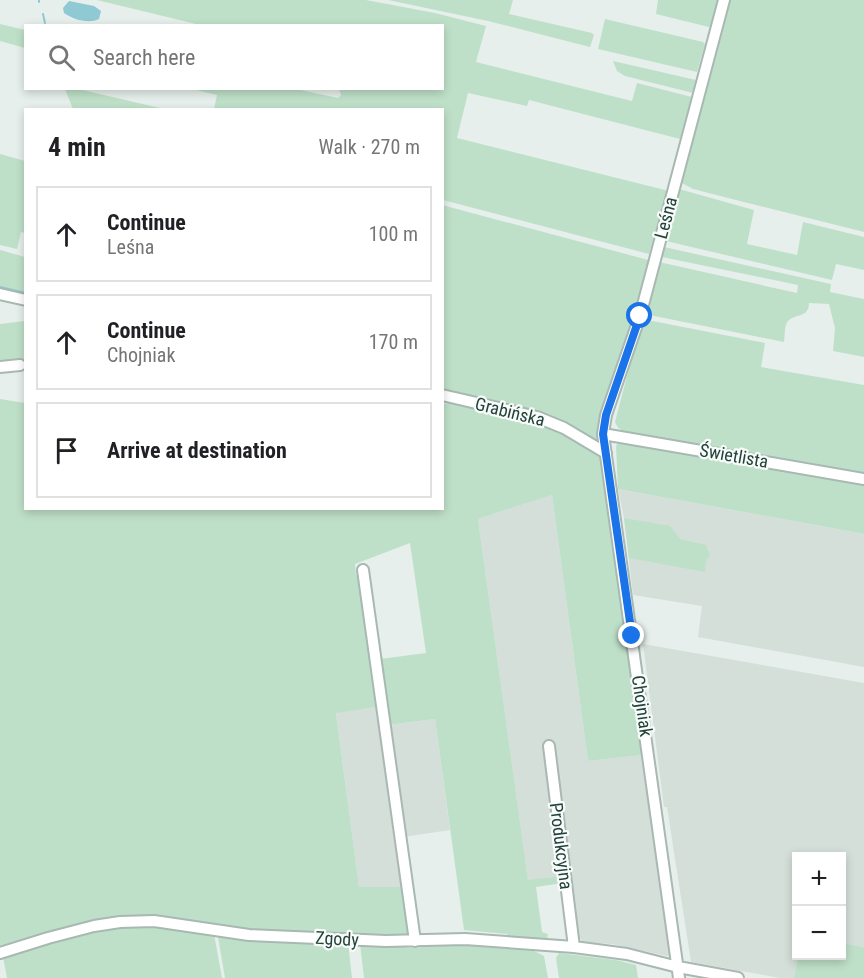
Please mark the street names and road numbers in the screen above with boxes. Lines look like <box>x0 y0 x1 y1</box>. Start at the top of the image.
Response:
street label: Leśna <box>650 195 681 241</box>
street label: Grabińska <box>473 393 547 430</box>
street label: Świetlista <box>698 439 770 472</box>
street label: Chojniak <box>628 674 657 738</box>
street label: Produkcyjna <box>546 801 577 890</box>
street label: Zgody <box>315 927 360 950</box>

